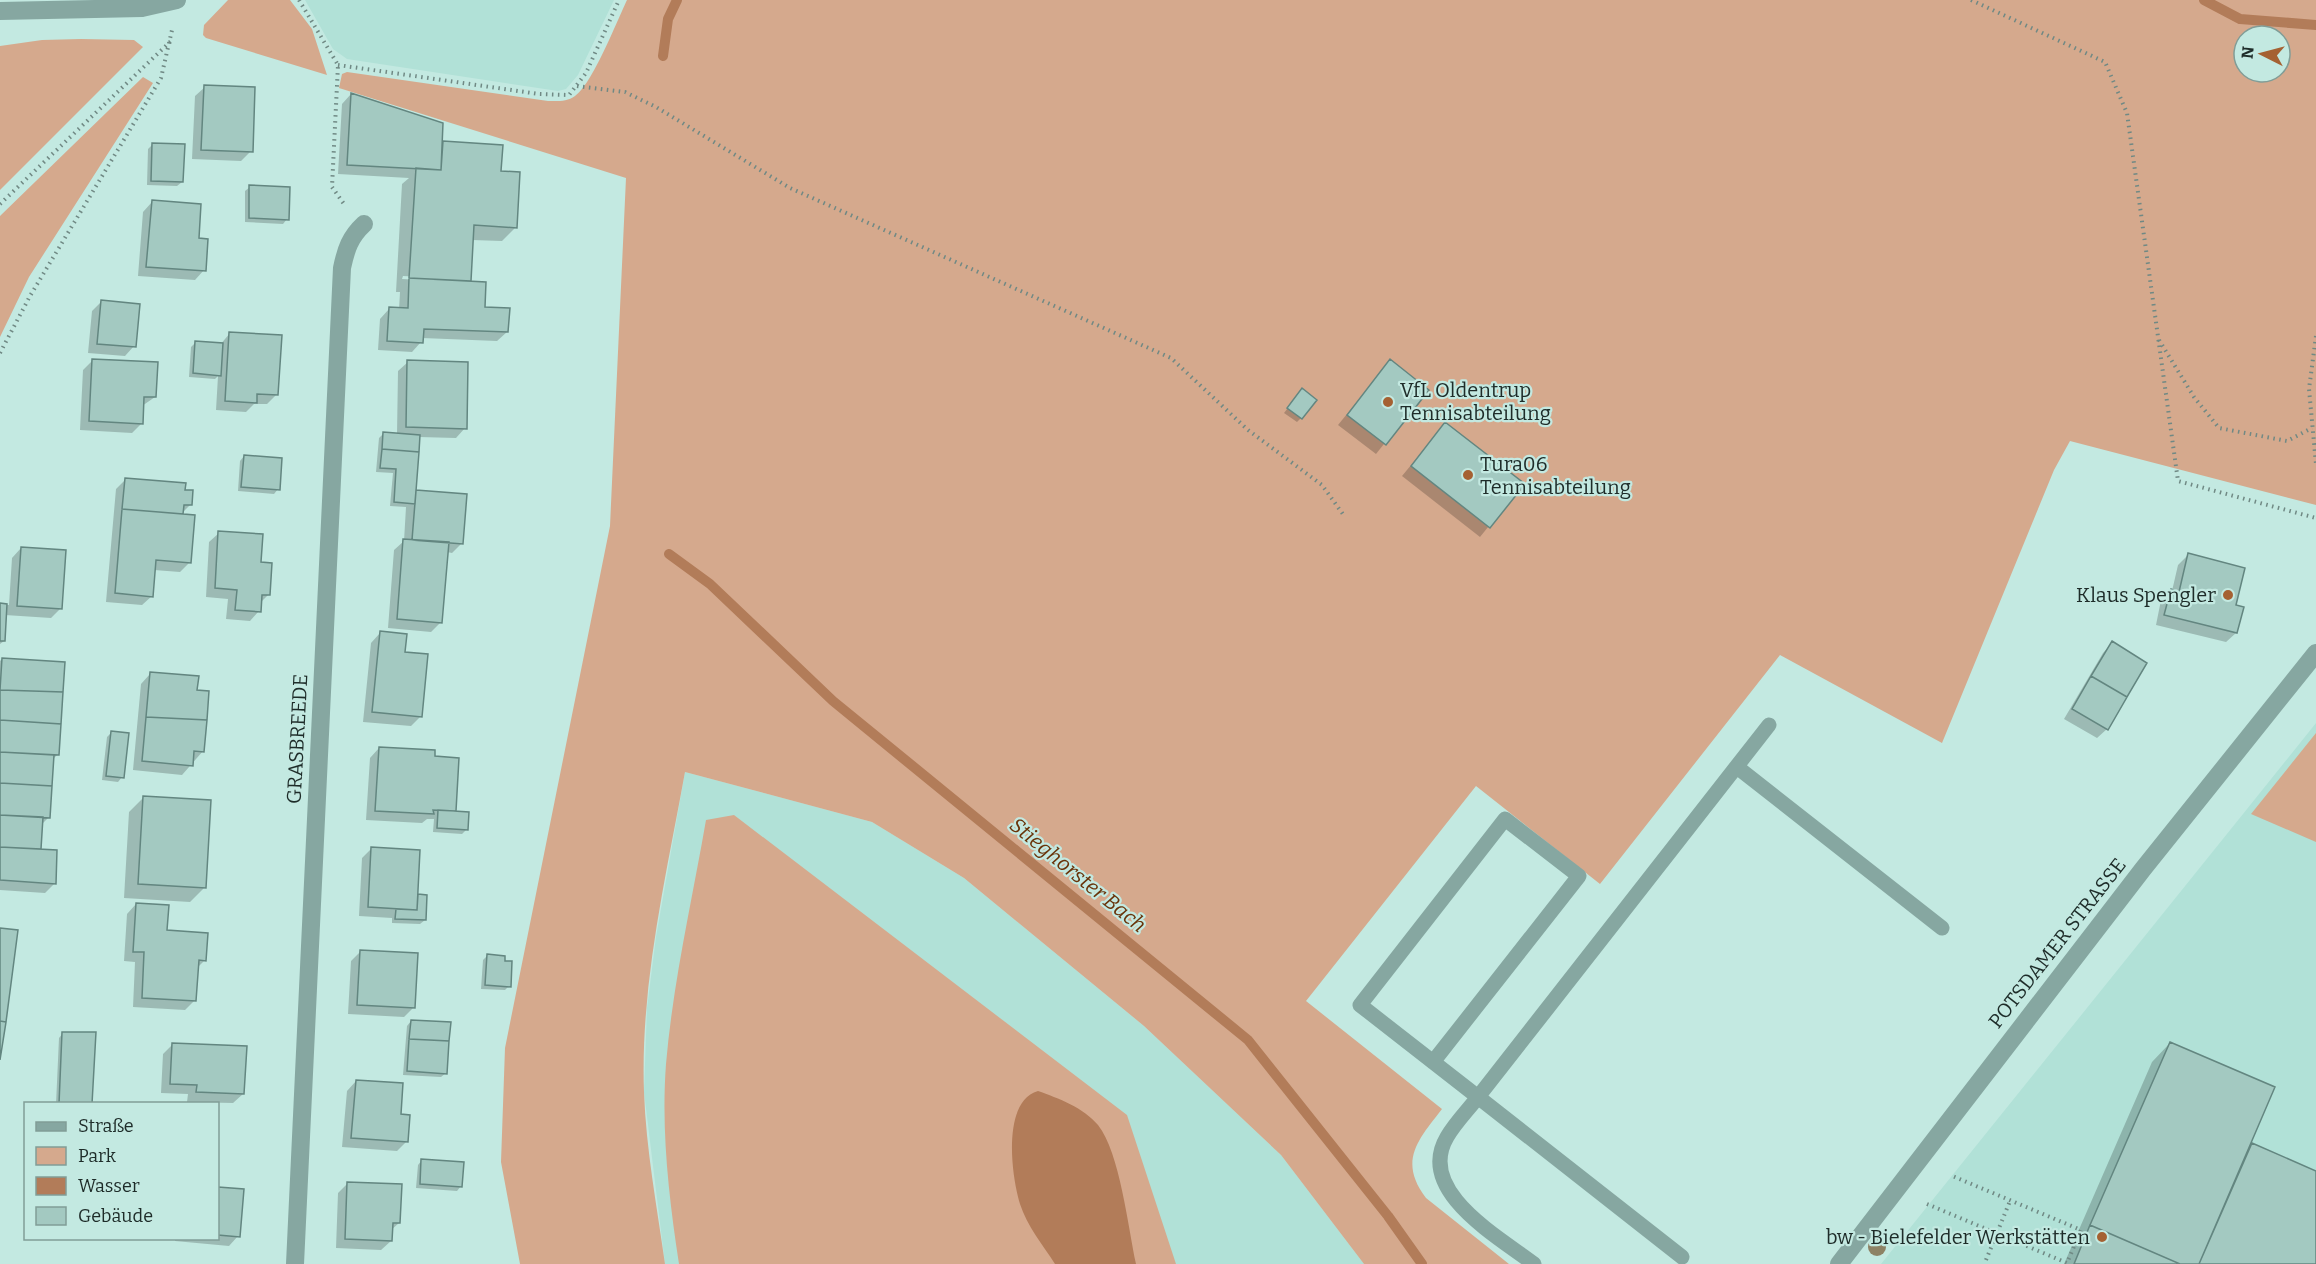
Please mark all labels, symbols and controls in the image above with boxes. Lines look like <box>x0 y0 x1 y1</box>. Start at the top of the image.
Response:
north arrow <box>2232 24 2292 84</box>
text: N <box>2237 45 2258 60</box>
place label: VfL Oldentrup Tennisabteilung <box>1400 378 1551 425</box>
marker: VfL Oldentrup Tennisabteilung <box>1381 395 1395 409</box>
place label: Tura06 Tennisabteilung <box>1480 452 1631 499</box>
marker: Tura06 Tennisabteilung <box>1461 468 1475 482</box>
place label: Klaus Spengler <box>2076 583 2216 607</box>
marker: Klaus Spengler <box>2221 588 2235 602</box>
street label: GRASBREEDE <box>282 673 312 805</box>
water label: Stieghorster Bach <box>1005 812 1151 938</box>
street label: POTSDAMER STRASSE <box>1983 853 2131 1033</box>
legend <box>24 1102 219 1240</box>
text: Straße <box>78 1115 134 1137</box>
text: Park <box>78 1145 117 1167</box>
text: Wasser <box>78 1175 140 1197</box>
text: Gebäude <box>78 1205 153 1227</box>
place label: bw - Bielefelder Werkstätten <box>1826 1225 2090 1249</box>
marker: bw - Bielefelder Werkstätten <box>2095 1230 2109 1244</box>

